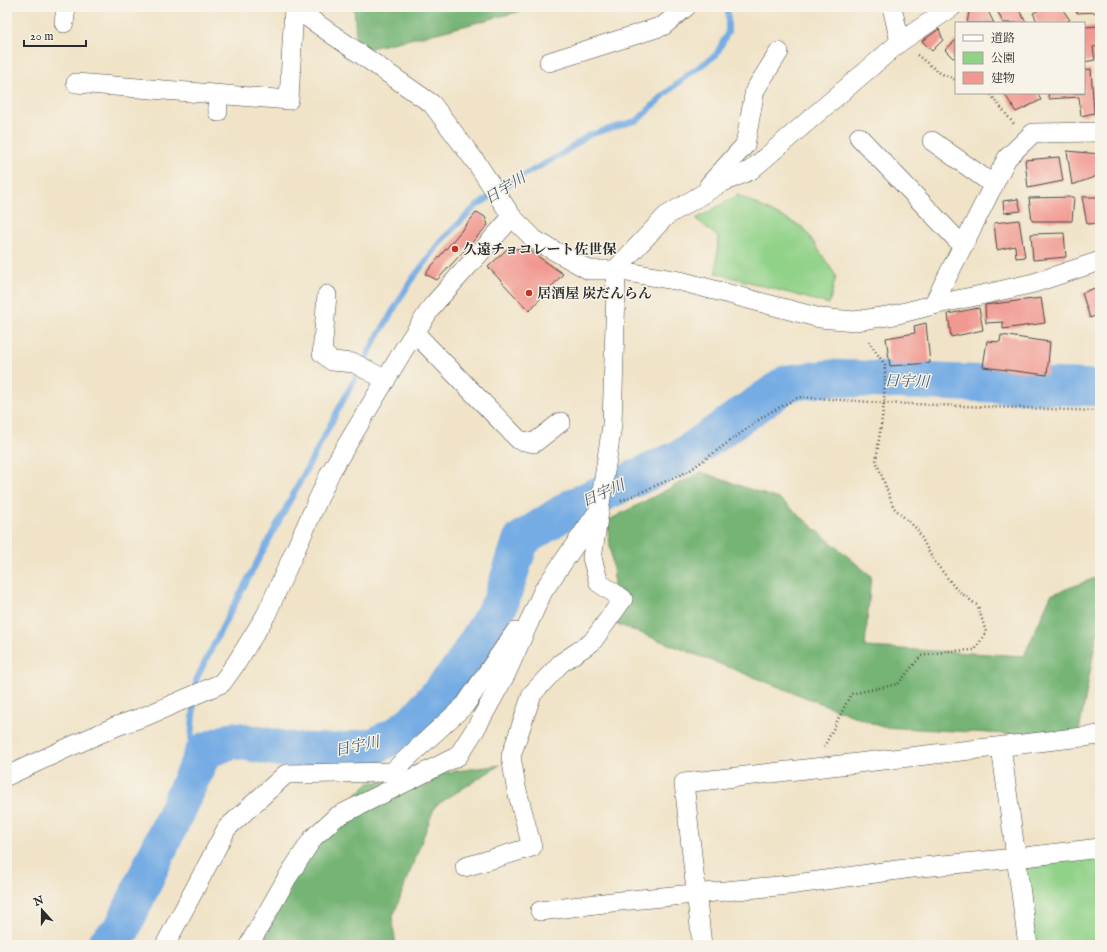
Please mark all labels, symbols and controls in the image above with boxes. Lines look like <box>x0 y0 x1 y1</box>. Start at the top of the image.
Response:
scale bar <box>24 22 86 48</box>
legend <box>955 22 1085 94</box>
text: 20 m <box>30 29 53 44</box>
text: 道路 <box>991 31 1015 46</box>
text: 公園 <box>991 51 1015 66</box>
text: 建物 <box>991 71 1015 86</box>
water label: 日宇川 <box>481 167 531 208</box>
place label: 久遠チョコレート佐世保 <box>463 241 617 259</box>
marker: 久遠チョコレート佐世保 <box>450 244 460 254</box>
place label: 居酒屋 炭だんらん <box>537 285 652 303</box>
marker: 居酒屋 炭だんらん <box>524 288 534 298</box>
water label: 日宇川 <box>884 371 932 392</box>
water label: 日宇川 <box>579 475 629 511</box>
water label: 日宇川 <box>333 732 383 760</box>
north arrow <box>22 890 62 930</box>
text: N <box>31 893 46 910</box>

